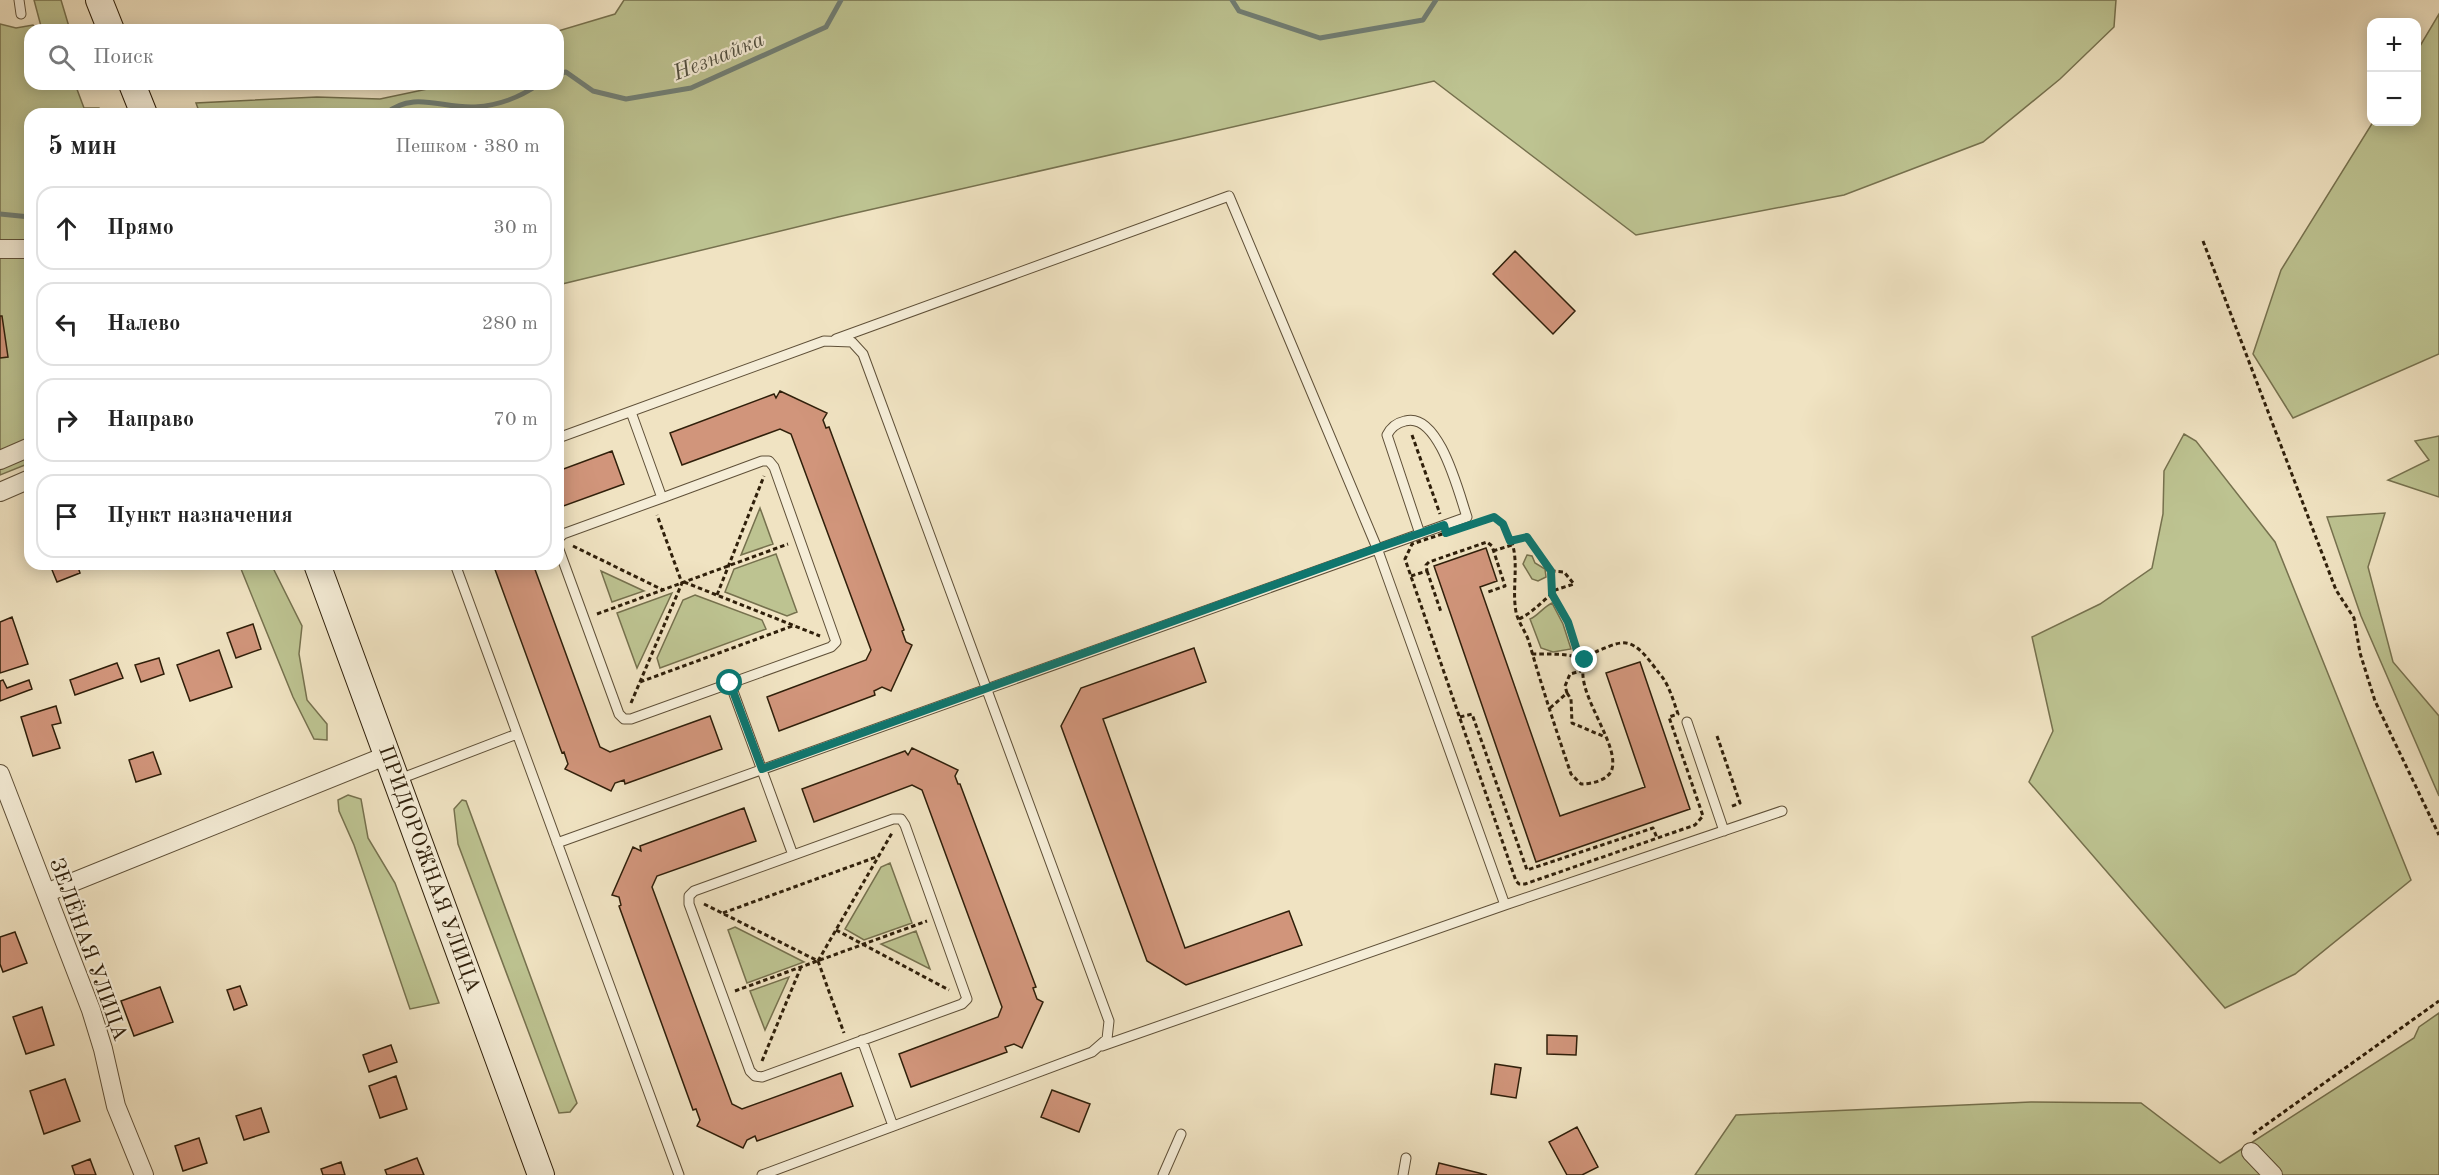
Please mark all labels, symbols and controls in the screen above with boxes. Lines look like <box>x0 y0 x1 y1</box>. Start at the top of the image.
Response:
map controls <box>2367 18 2421 126</box>
button: + <box>2367 18 2421 72</box>
search box <box>24 24 564 90</box>
water label: Незнайка <box>669 29 768 85</box>
icon: search <box>45 41 78 74</box>
text: Поиск <box>93 46 154 68</box>
button: − <box>2367 72 2421 126</box>
text: 5 мин <box>48 134 117 160</box>
text: Пешком · 380 m <box>395 137 540 157</box>
icon: ahead <box>50 212 83 245</box>
text: Прямо <box>107 217 174 239</box>
text: 30 m <box>493 218 538 238</box>
icon: left <box>50 308 83 341</box>
text: Налево <box>107 313 180 335</box>
text: 280 m <box>482 314 538 334</box>
icon: right <box>50 404 83 437</box>
text: Направо <box>107 409 194 431</box>
text: 70 m <box>493 410 538 430</box>
icon: arrive <box>50 500 83 533</box>
text: Пункт назначения <box>107 505 293 527</box>
route end <box>1571 646 1597 672</box>
route start <box>716 669 742 695</box>
street label: ПРИДОРОЖНАЯ УЛИЦА <box>374 743 483 996</box>
street label: ЗЕЛЁНАЯ УЛИЦА <box>45 854 134 1043</box>

